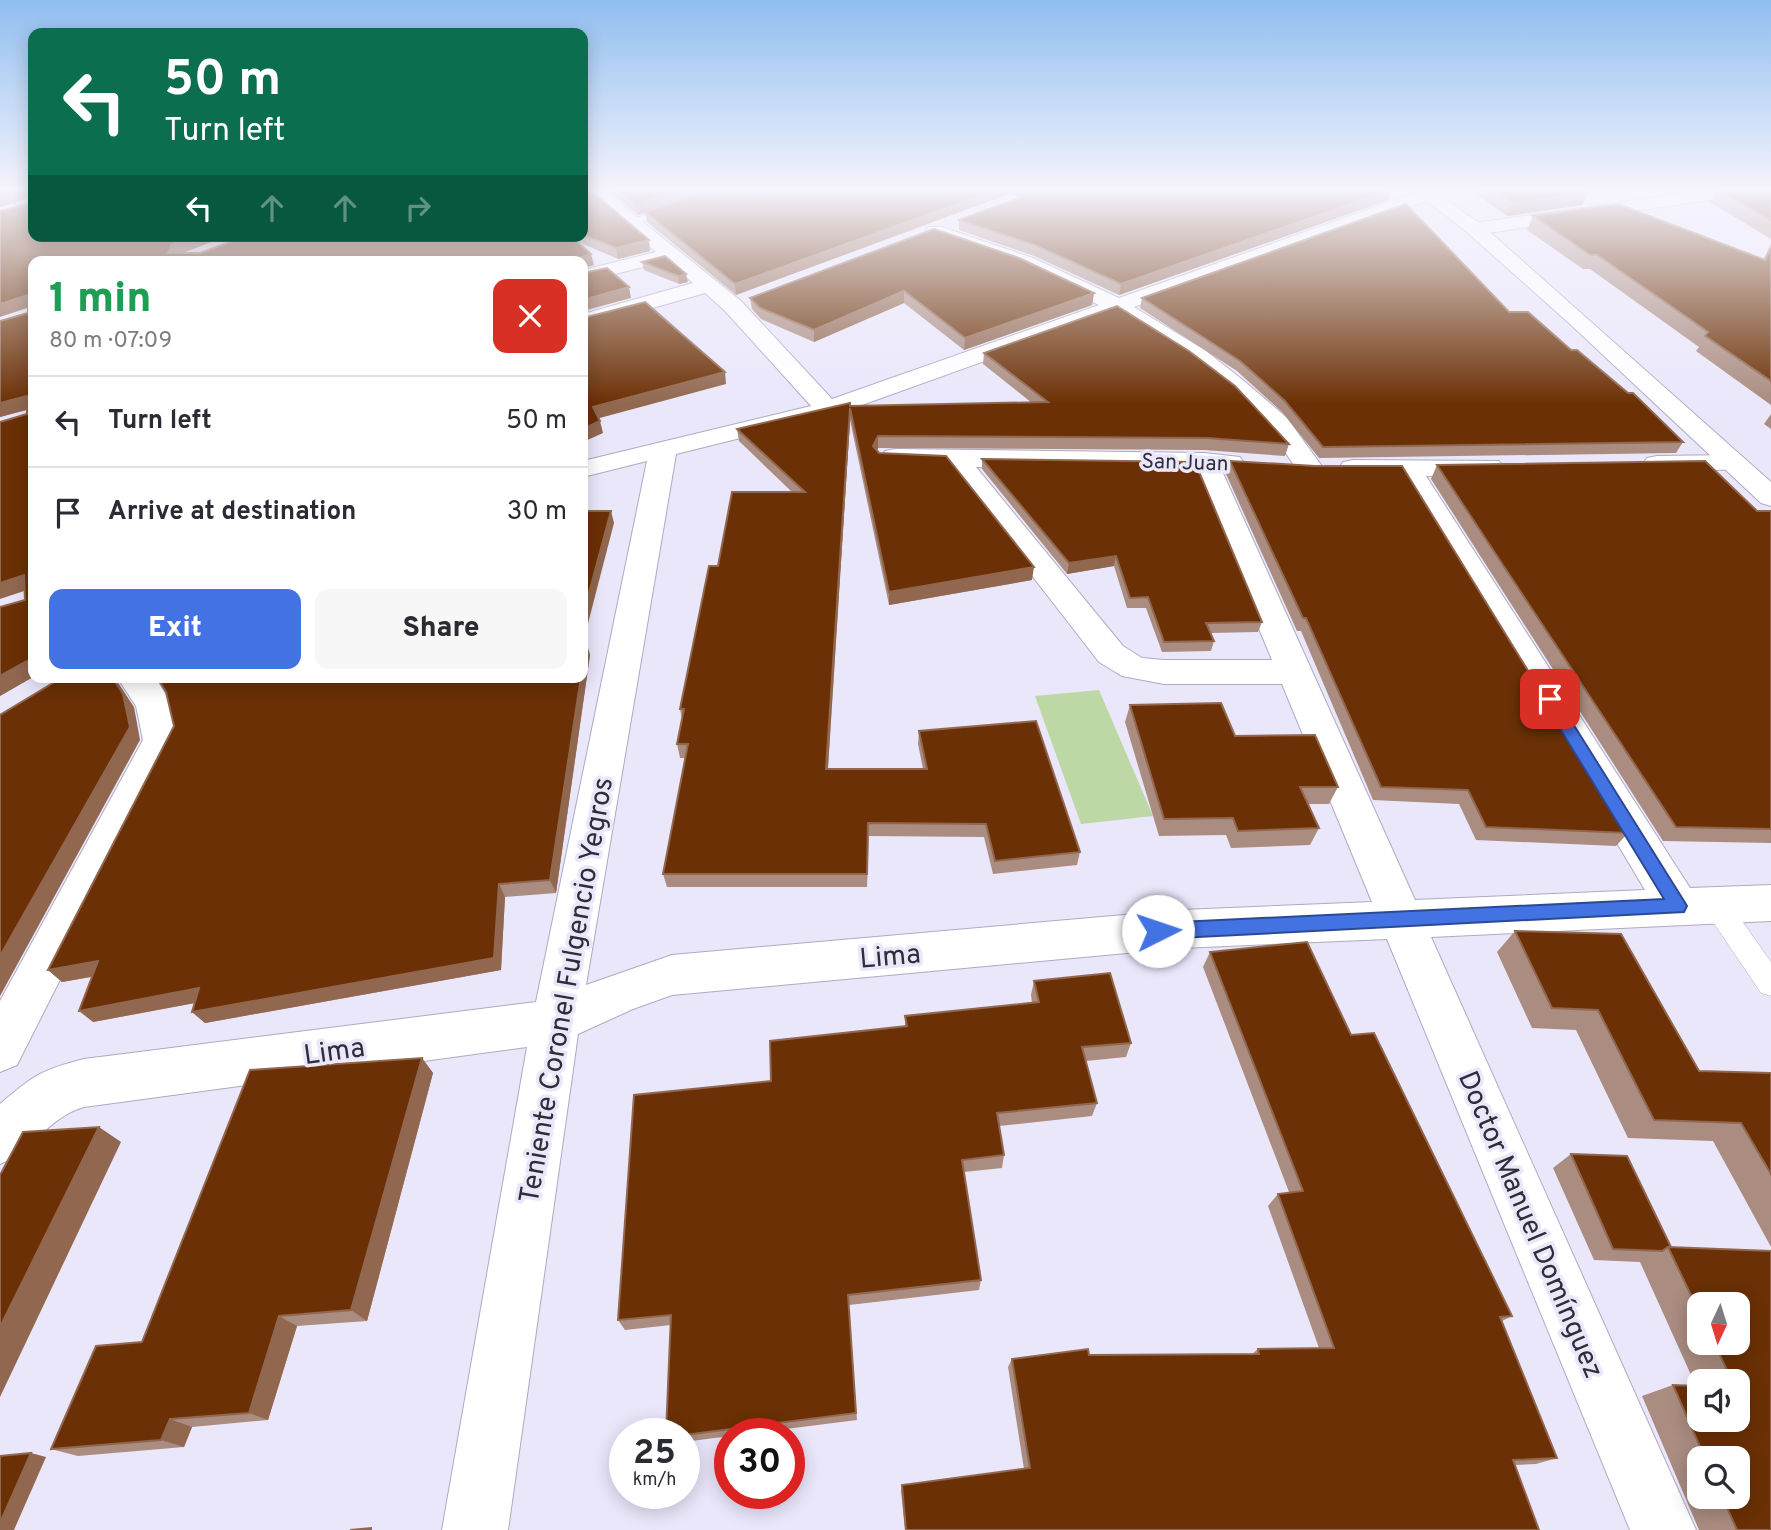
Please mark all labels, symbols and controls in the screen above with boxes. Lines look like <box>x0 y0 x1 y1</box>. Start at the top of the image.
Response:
text: 50 m <box>164 51 281 113</box>
icon: left <box>49 56 140 147</box>
text: Turn left <box>164 112 285 152</box>
icon: left <box>180 189 218 227</box>
icon: ahead <box>253 189 291 227</box>
icon: ahead <box>326 189 364 227</box>
icon: right <box>399 189 437 227</box>
text: 1 min <box>49 274 152 327</box>
button: close <box>493 279 567 353</box>
text: 80 m · 07:09 <box>49 327 172 356</box>
icon: left <box>49 403 87 441</box>
text: Turn left <box>108 405 212 438</box>
text: 50 m <box>506 405 567 438</box>
street label: San Juan <box>1141 448 1229 479</box>
icon: arrive <box>49 494 87 532</box>
text: Arrive at destination <box>108 496 356 529</box>
text: 30 m <box>507 496 567 529</box>
button: Exit <box>49 589 301 669</box>
button: Share <box>315 589 567 669</box>
pin <box>1520 669 1580 729</box>
icon: arrive <box>1531 680 1569 718</box>
street label: Teniente Coronel Fulgencio Yegros <box>513 775 623 1206</box>
position arrow <box>1121 894 1195 968</box>
street label: Lima <box>858 937 922 979</box>
street label: Lima <box>302 1031 367 1075</box>
street label: Doctor Manuel Domínguez <box>1448 1066 1610 1384</box>
north arrow <box>1687 1292 1750 1354</box>
map controls <box>1687 1292 1750 1509</box>
button: sound <box>1687 1369 1750 1432</box>
speed limit sign: 30 <box>714 1418 805 1509</box>
text: 25 <box>633 1432 676 1476</box>
button: search <box>1687 1446 1750 1509</box>
text: km/h <box>633 1469 676 1492</box>

